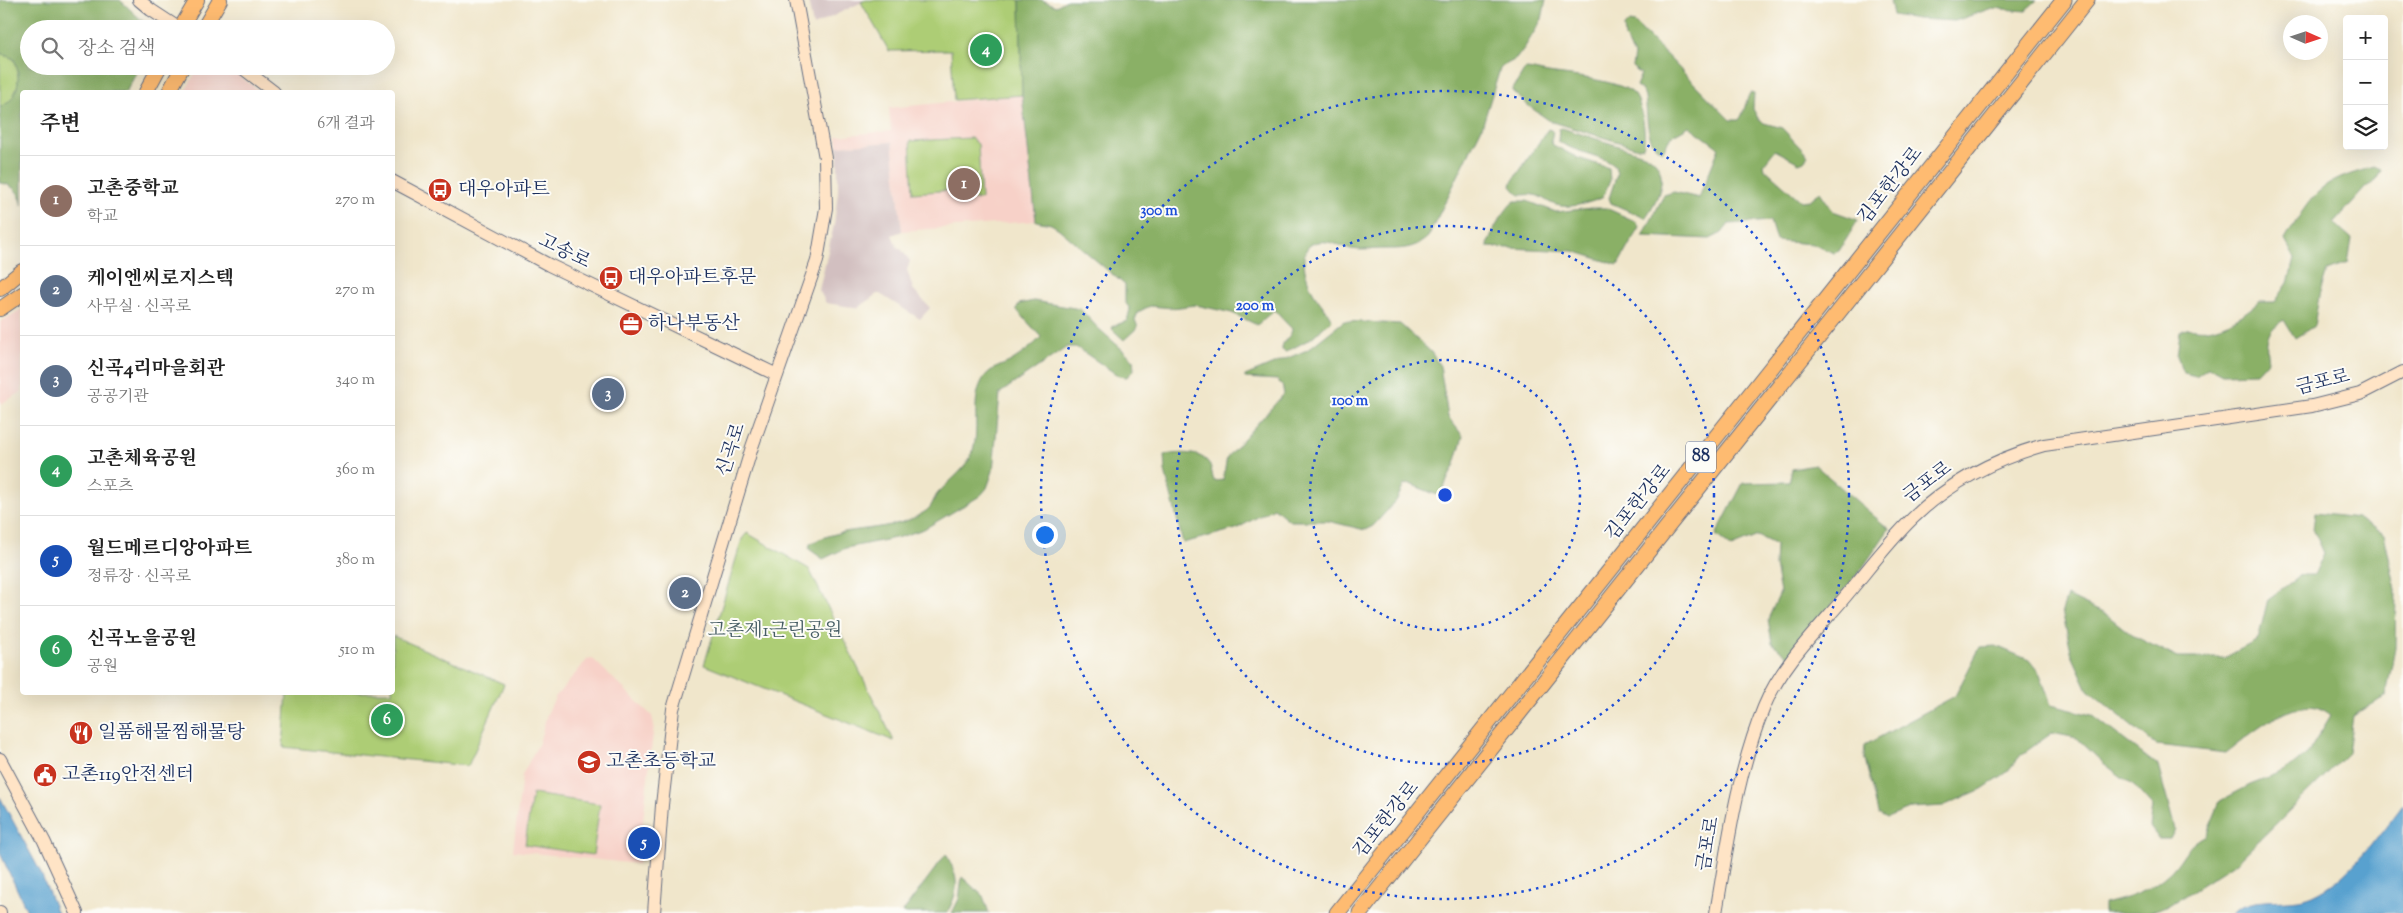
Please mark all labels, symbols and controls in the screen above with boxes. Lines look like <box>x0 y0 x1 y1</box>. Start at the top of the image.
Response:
north arrow <box>2283 15 2328 60</box>
map controls <box>2343 15 2388 150</box>
button: + <box>2343 15 2388 60</box>
search box <box>20 20 395 75</box>
pin: 4 <box>970 31 1002 69</box>
icon: search <box>38 34 66 62</box>
text: 장소 검색 <box>78 36 155 63</box>
button: − <box>2343 60 2388 105</box>
button: layers <box>2343 105 2388 150</box>
text: 주변 <box>40 110 81 140</box>
text: 6개 결과 <box>317 113 375 136</box>
street label: 김포한강로 <box>1852 142 1930 230</box>
pin: 1 <box>948 165 980 203</box>
text: 고촌중학교 <box>87 176 179 203</box>
bus stop icon: 대우아파트 <box>427 177 453 203</box>
place label: 대우아파트 <box>458 177 550 204</box>
text: 1 <box>53 189 59 212</box>
text: 270 m <box>335 189 375 212</box>
text: 300 m <box>1140 201 1178 222</box>
text: 학교 <box>87 206 118 229</box>
street label: 고송로 <box>533 228 595 276</box>
bus stop icon: 대우아파트후문 <box>598 265 624 291</box>
place label: 대우아파트후문 <box>628 265 756 292</box>
text: 케이엔씨로지스텍 <box>87 266 234 293</box>
text: 2 <box>52 279 60 302</box>
text: 270 m <box>335 279 375 302</box>
text: 사무실 · 신곡로 <box>87 296 191 319</box>
text: 200 m <box>1236 296 1275 317</box>
office icon: 하나부동산 <box>618 311 644 337</box>
place label: 하나부동산 <box>648 311 740 338</box>
text: 신곡4리마을회관 <box>87 356 225 383</box>
street label: 금포로 <box>2293 363 2353 403</box>
text: 3 <box>53 369 59 392</box>
text: 340 m <box>336 369 375 392</box>
pin: 3 <box>592 375 624 413</box>
text: 공공기관 <box>87 386 149 409</box>
text: 100 m <box>1332 391 1369 412</box>
street label: 신곡로 <box>711 420 753 480</box>
road number: 88 <box>1686 442 1716 472</box>
text: 고촌체육공원 <box>87 446 197 473</box>
street label: 금포로 <box>1898 456 1958 510</box>
text: 4 <box>52 459 60 482</box>
text: 360 m <box>336 459 375 482</box>
street label: 김포한강로 <box>1600 459 1678 547</box>
text: 스포츠 <box>87 476 133 499</box>
centre of rings <box>1436 486 1454 504</box>
your location <box>1032 522 1058 548</box>
text: 월드메르디앙아파트 <box>87 536 252 563</box>
text: 5 <box>53 549 59 572</box>
text: 380 m <box>335 549 375 572</box>
text: 정류장 · 신곡로 <box>87 566 191 589</box>
pin: 2 <box>669 574 701 612</box>
park label: 고촌제1근린공원 <box>708 618 842 645</box>
text: 신곡노을공원 <box>87 626 197 653</box>
text: 6 <box>52 639 60 662</box>
text: 510 m <box>339 639 375 662</box>
text: 공원 <box>87 656 118 679</box>
pin: 6 <box>371 701 403 739</box>
restaurant icon: 일품해물찜해물탕 <box>68 720 94 746</box>
place label: 일품해물찜해물탕 <box>98 720 245 747</box>
school or university icon: 고촌초등학교 <box>576 749 602 775</box>
place label: 고촌초등학교 <box>606 749 716 776</box>
public building icon: 고촌119안전센터 <box>32 762 58 788</box>
place label: 고촌119안전센터 <box>62 762 194 789</box>
street label: 김포한강로 <box>1348 776 1426 864</box>
street label: 금포로 <box>1691 815 1727 873</box>
pin: 5 <box>628 824 660 862</box>

